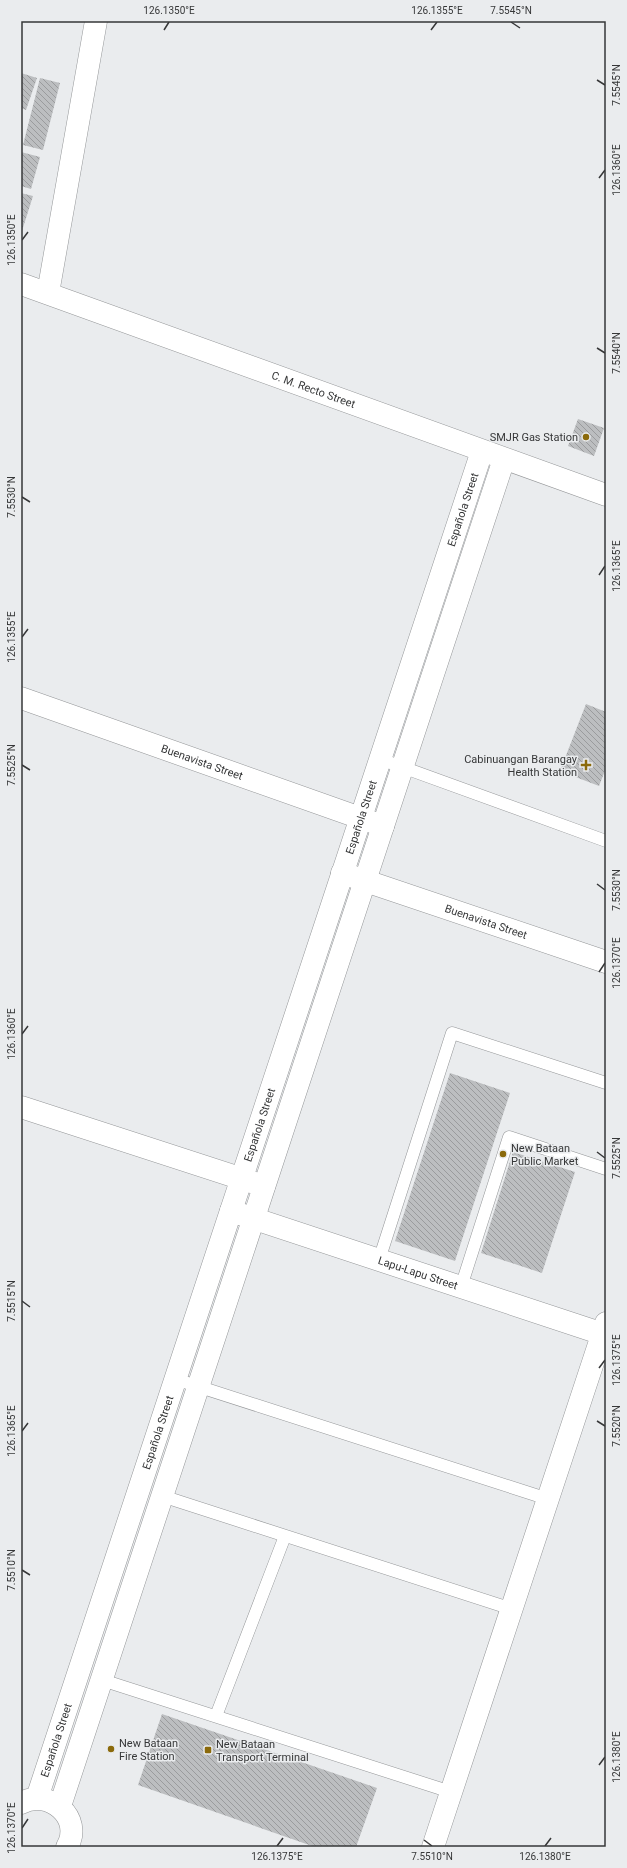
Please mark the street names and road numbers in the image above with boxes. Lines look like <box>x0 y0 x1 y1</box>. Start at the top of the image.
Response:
street label: C. M. Recto Street <box>270 369 357 411</box>
street label: Española Street <box>445 471 482 548</box>
street label: Buenavista Street <box>159 742 245 783</box>
street label: Española Street <box>343 778 380 856</box>
street label: Buenavista Street <box>443 902 529 942</box>
street label: Española Street <box>242 1086 278 1164</box>
street label: Lapu-Lapu Street <box>376 1254 460 1293</box>
street label: Española Street <box>140 1394 177 1471</box>
street label: Española Street <box>38 1701 75 1779</box>

